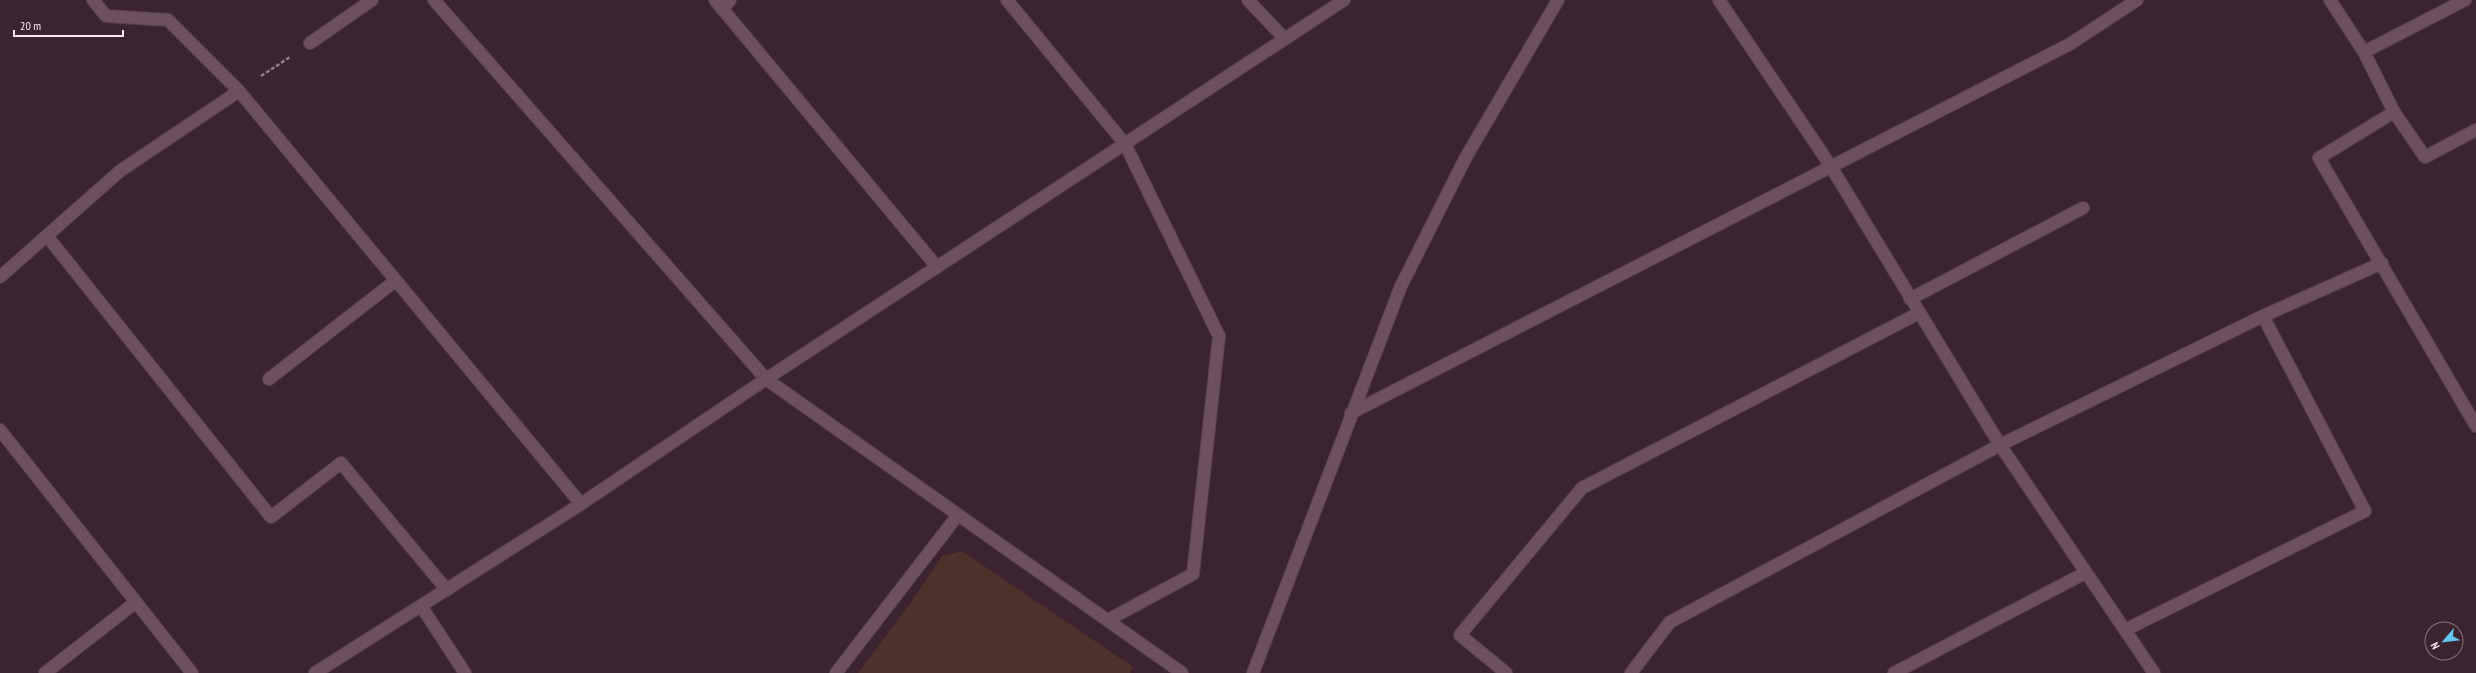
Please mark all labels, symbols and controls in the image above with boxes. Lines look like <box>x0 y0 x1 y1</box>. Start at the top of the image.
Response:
scale bar <box>14 12 123 38</box>
text: 20 m <box>20 18 41 33</box>
north arrow <box>2424 621 2464 661</box>
text: N <box>2428 640 2443 652</box>

